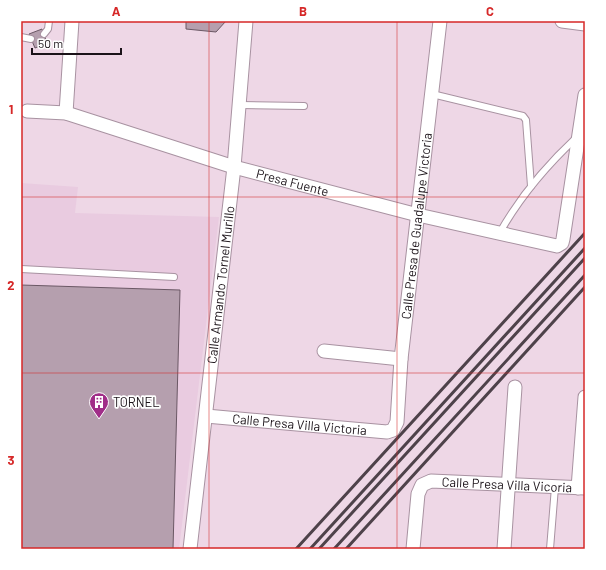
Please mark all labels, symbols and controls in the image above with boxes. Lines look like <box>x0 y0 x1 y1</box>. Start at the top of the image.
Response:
text: A <box>112 3 121 19</box>
text: B <box>299 3 307 19</box>
text: C <box>486 3 494 19</box>
scale bar <box>32 30 121 56</box>
text: 50 m <box>38 36 63 50</box>
text: 1 <box>9 101 13 117</box>
street label: Calle Presa de Guadalupe Victoria <box>398 132 435 320</box>
street label: Presa Fuente <box>255 165 331 199</box>
street label: Calle Armando Tornel Murillo <box>203 205 237 365</box>
text: 2 <box>7 277 15 293</box>
building icon: TORNEL <box>88 391 110 419</box>
place label: TORNEL <box>113 394 160 410</box>
street label: Calle Presa Villa Victoria <box>232 410 368 438</box>
text: 3 <box>7 452 15 468</box>
street label: Calle Presa Villa Vicoria <box>441 473 573 495</box>

